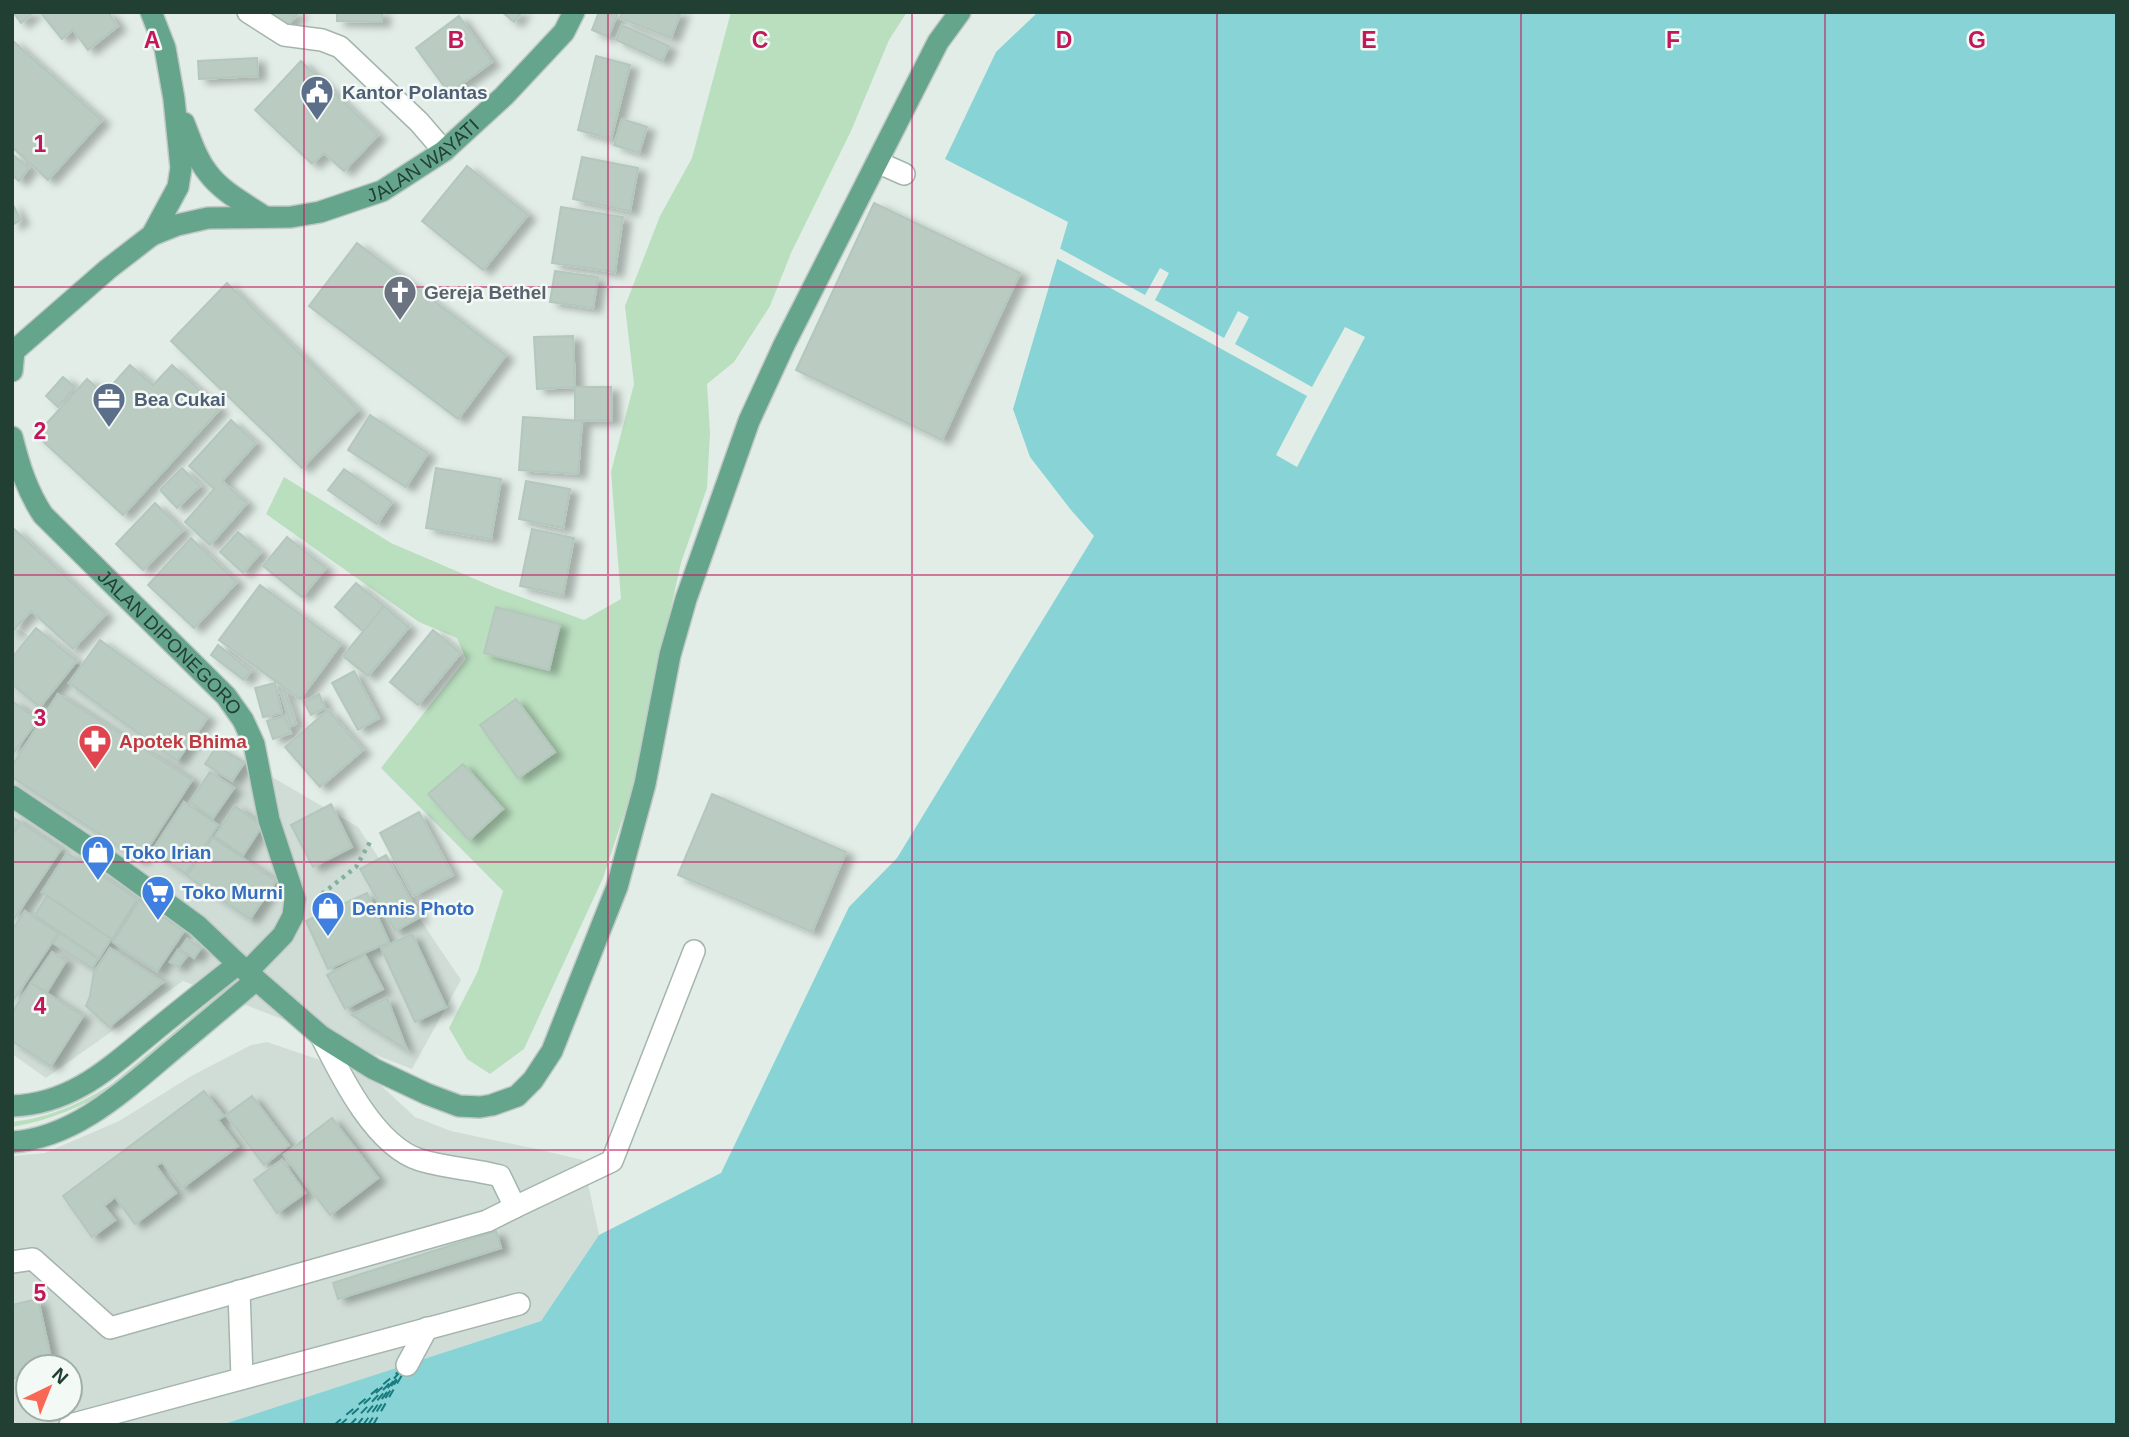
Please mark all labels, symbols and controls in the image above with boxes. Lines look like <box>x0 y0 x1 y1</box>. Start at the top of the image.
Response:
text: A <box>144 27 160 53</box>
text: B <box>448 27 464 53</box>
text: C <box>752 27 768 53</box>
text: D <box>1056 27 1072 53</box>
text: E <box>1361 27 1377 53</box>
text: F <box>1666 27 1680 53</box>
text: G <box>1968 27 1986 53</box>
public building icon: Kantor Polantas <box>298 73 336 122</box>
place label: Kantor Polantas <box>342 82 488 103</box>
street label: JALAN WAYATI <box>364 115 483 206</box>
text: 1 <box>34 131 47 157</box>
church icon: Gereja Bethel <box>381 273 419 322</box>
place label: Gereja Bethel <box>424 282 547 303</box>
office icon: Bea Cukai <box>90 380 128 429</box>
place label: Bea Cukai <box>134 389 226 410</box>
text: 2 <box>34 418 46 444</box>
street label: JALAN DIPONEGORO <box>94 566 246 719</box>
text: 3 <box>34 705 46 731</box>
pharmacy icon: Apotek Bhima <box>76 722 114 771</box>
place label: Apotek Bhima <box>119 731 247 752</box>
shop icon: Toko Irian <box>79 833 117 882</box>
place label: Toko Irian <box>122 842 211 863</box>
supermarket icon: Toko Murni <box>139 873 177 922</box>
place label: Toko Murni <box>182 882 283 903</box>
shop icon: Dennis Photo <box>309 889 347 938</box>
place label: Dennis Photo <box>352 898 474 919</box>
text: 4 <box>34 993 47 1019</box>
text: 5 <box>34 1280 47 1306</box>
north arrow <box>14 1353 84 1423</box>
text: N <box>48 1364 72 1388</box>

